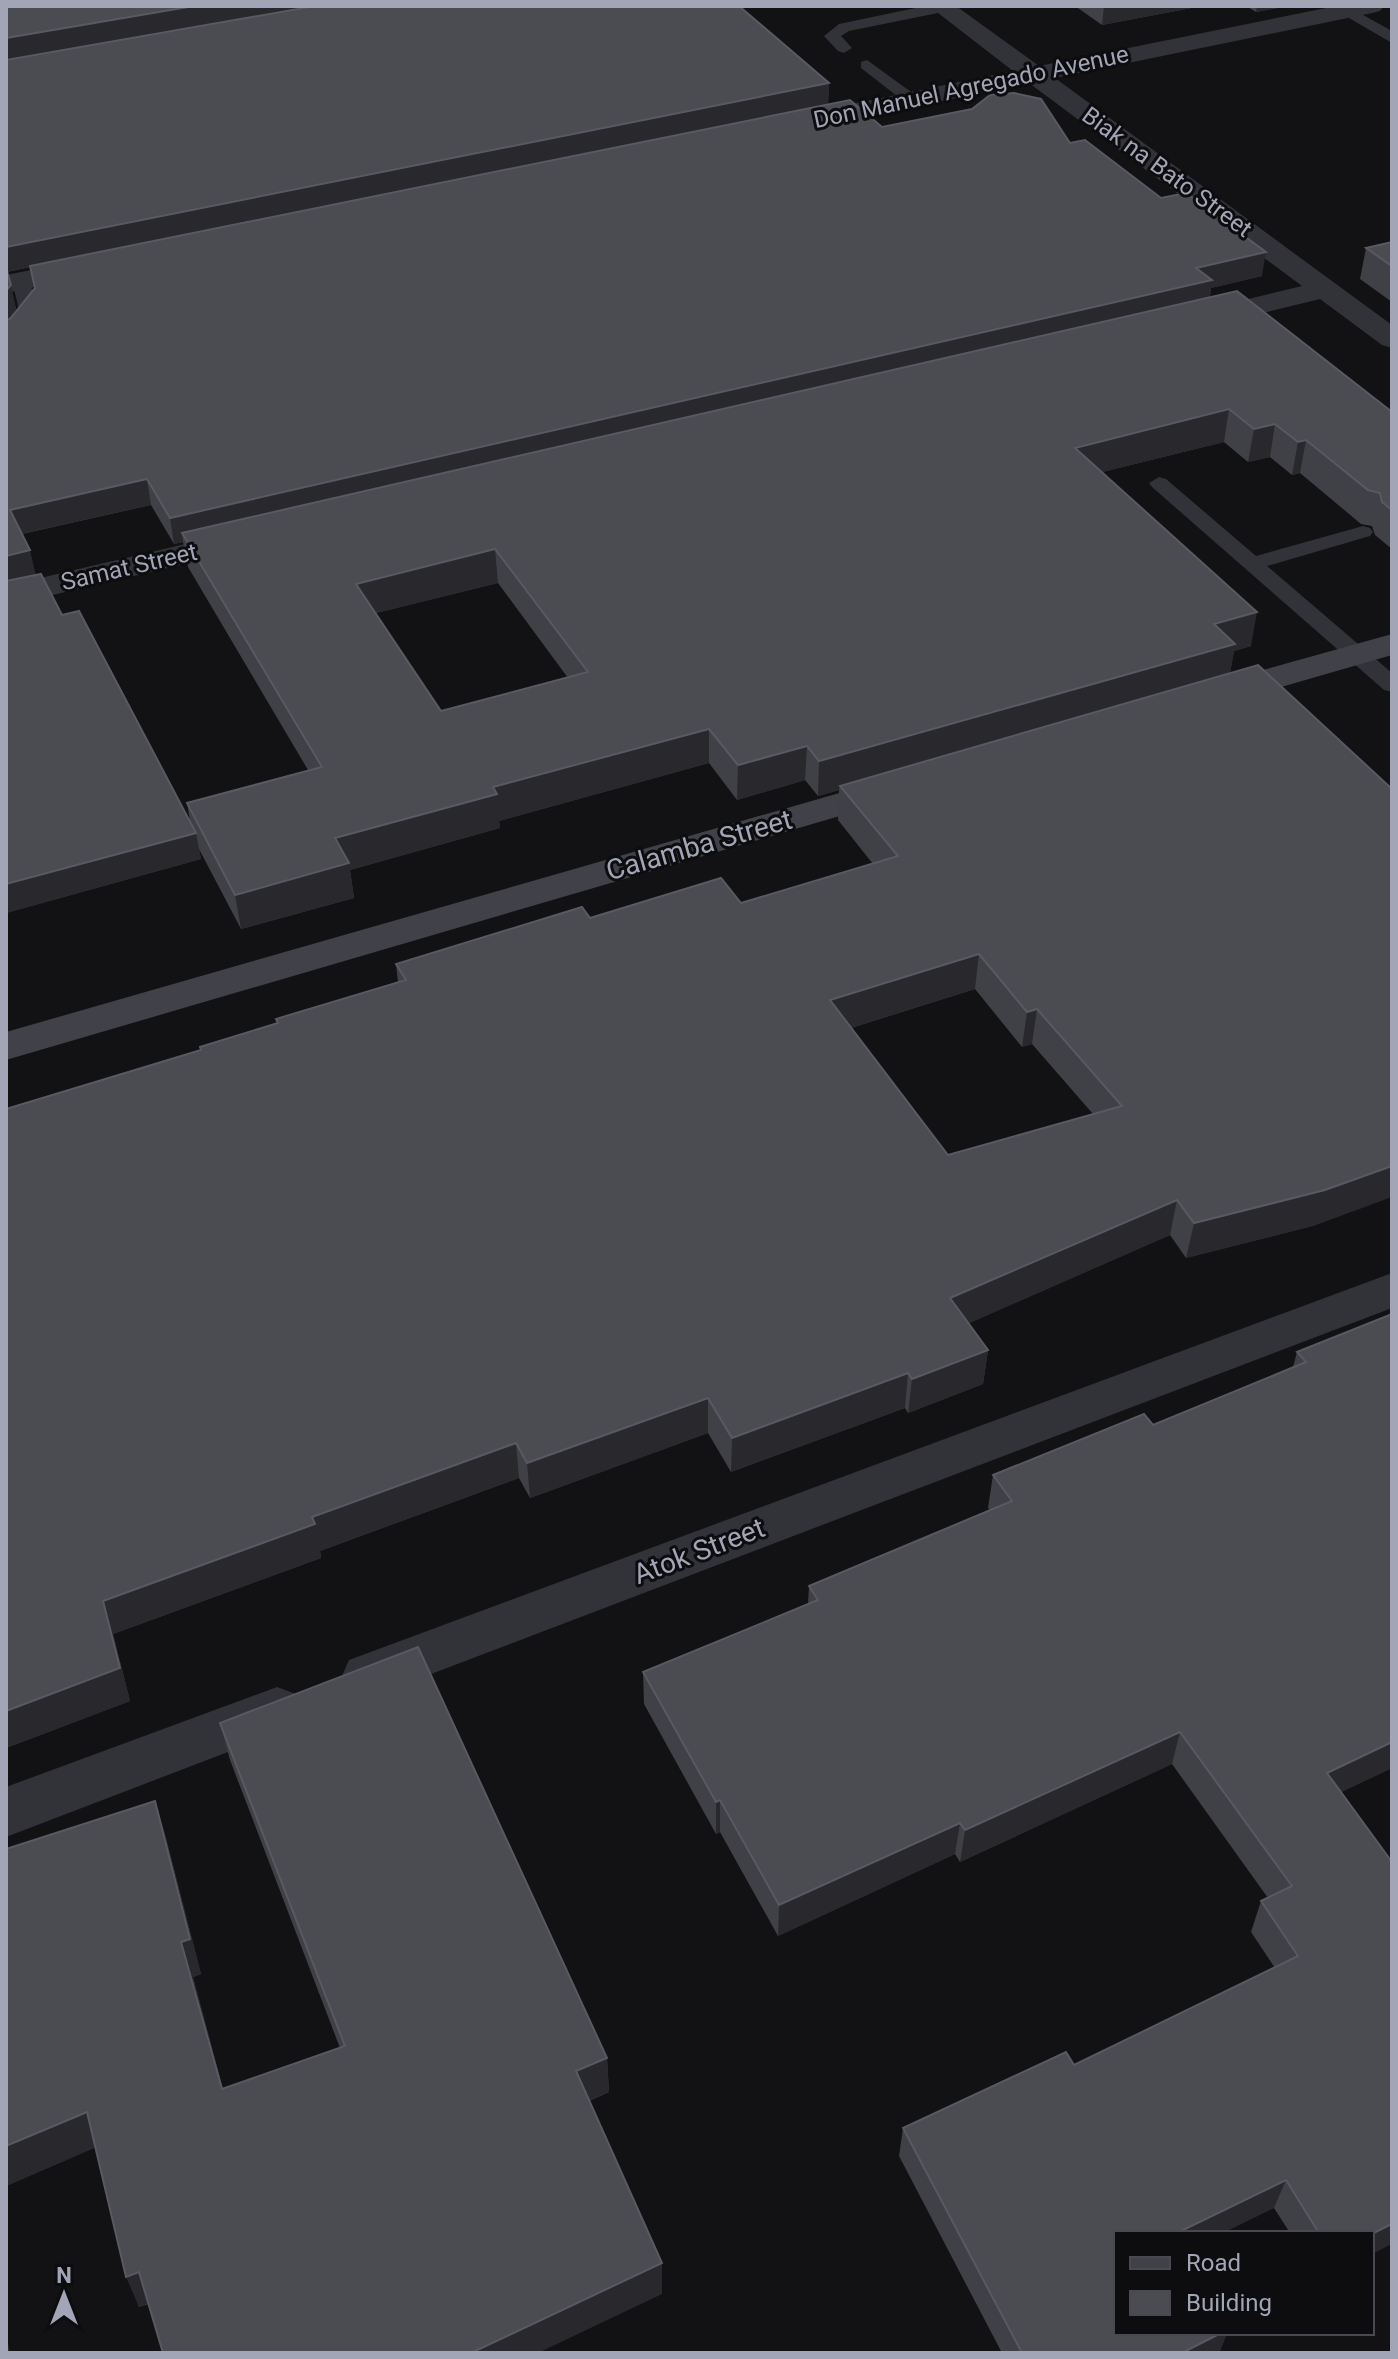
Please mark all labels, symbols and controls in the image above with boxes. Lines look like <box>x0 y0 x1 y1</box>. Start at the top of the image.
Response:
street label: Don Manuel Agregado Avenue <box>811 40 1131 134</box>
street label: Biak na Bato Street <box>1077 101 1257 243</box>
street label: Samat Street <box>58 538 200 596</box>
street label: Calamba Street <box>602 803 796 887</box>
street label: Atok Street <box>629 1511 769 1591</box>
legend <box>1114 2231 1374 2335</box>
text: Road <box>1186 2249 1241 2277</box>
north arrow <box>24 2255 104 2335</box>
text: N <box>56 2263 72 2288</box>
text: Building <box>1186 2289 1272 2317</box>

